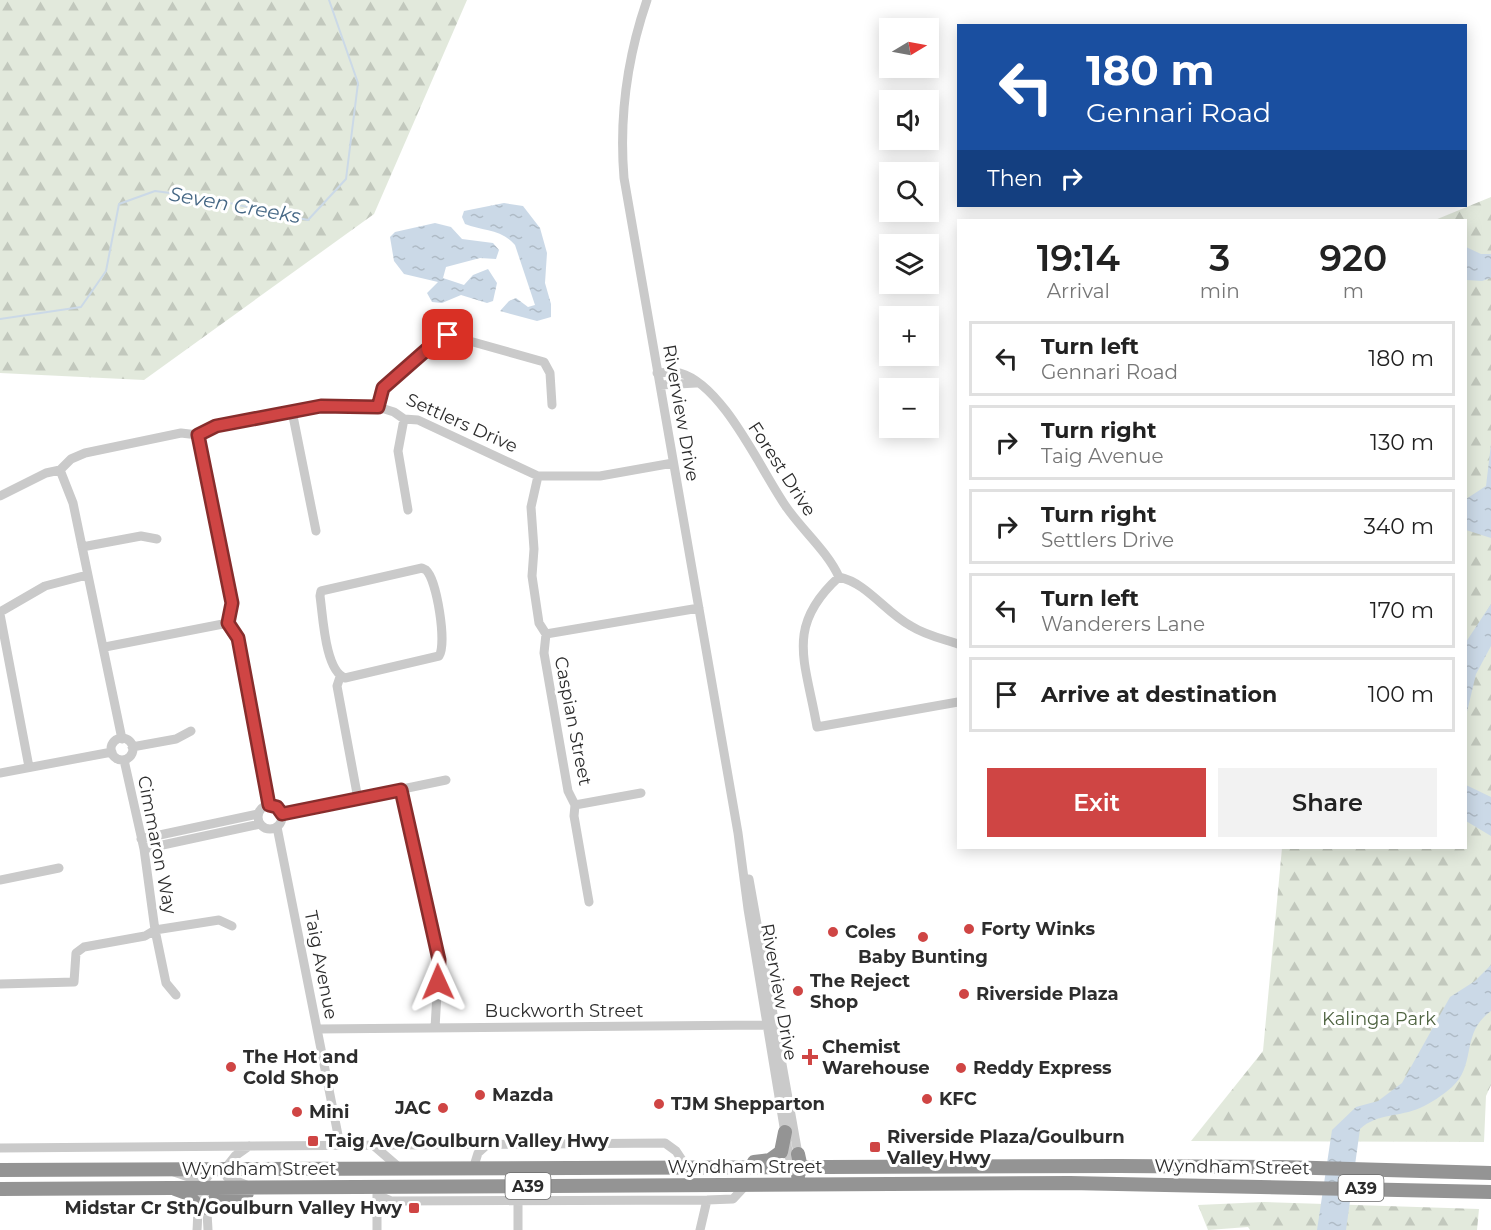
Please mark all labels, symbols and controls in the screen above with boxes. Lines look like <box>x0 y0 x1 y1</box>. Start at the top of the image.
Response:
north arrow <box>879 18 939 78</box>
map controls <box>879 18 939 438</box>
text: 180 m <box>1086 44 1215 96</box>
icon: left <box>987 48 1065 126</box>
button: sound <box>879 90 939 150</box>
text: Gennari Road <box>1086 96 1271 129</box>
button: search <box>879 162 939 222</box>
icon: right <box>1055 162 1088 195</box>
text: Then <box>987 165 1043 192</box>
water label: Seven Creeks <box>167 182 303 228</box>
button: layers <box>879 234 939 294</box>
text: 19:14 <box>1037 236 1120 280</box>
text: 3 <box>1209 236 1230 280</box>
text: 920 <box>1320 236 1387 280</box>
text: Arrival <box>1047 279 1110 303</box>
text: min <box>1200 279 1240 303</box>
text: m <box>1343 279 1364 303</box>
button: + <box>879 306 939 366</box>
pin <box>422 309 473 360</box>
icon: arrive <box>431 318 464 351</box>
text: Turn left <box>1041 333 1139 360</box>
icon: left <box>990 342 1023 375</box>
street label: Riverview Drive <box>658 343 704 483</box>
text: 180 m <box>1368 345 1434 372</box>
text: Gennari Road <box>1041 360 1178 384</box>
button: − <box>879 378 939 438</box>
street label: Settlers Drive <box>403 389 521 457</box>
text: Turn right <box>1041 417 1156 444</box>
street label: Forest Drive <box>743 418 821 520</box>
icon: right <box>990 426 1023 459</box>
text: 130 m <box>1370 429 1434 456</box>
text: Taig Avenue <box>1041 444 1164 468</box>
text: Turn right <box>1041 501 1156 528</box>
icon: right <box>990 510 1023 543</box>
text: 340 m <box>1363 513 1434 540</box>
text: Settlers Drive <box>1041 528 1174 552</box>
text: Turn left <box>1041 585 1139 612</box>
icon: left <box>990 594 1023 627</box>
text: 170 m <box>1370 597 1434 624</box>
text: Wanderers Lane <box>1041 612 1205 636</box>
street label: Caspian Street <box>550 655 596 787</box>
icon: arrive <box>990 678 1023 711</box>
text: Arrive at destination <box>1041 681 1277 708</box>
text: 100 m <box>1368 681 1434 708</box>
button: Exit <box>987 768 1206 837</box>
button: Share <box>1218 768 1437 837</box>
street label: Cimmaron Way <box>133 774 181 916</box>
street label: Taig Avenue <box>300 909 342 1021</box>
place label: Forty Winks <box>981 918 1095 940</box>
place label: Coles <box>845 921 896 943</box>
street label: Riverview Drive <box>756 922 802 1062</box>
marker: Forty Winks <box>962 922 976 936</box>
marker: Coles <box>826 925 840 939</box>
marker: Baby Bunting <box>916 930 930 944</box>
place label: Baby Bunting <box>858 946 988 968</box>
position arrow <box>406 950 470 1014</box>
place label: The Reject Shop <box>810 970 910 1013</box>
place label: Riverside Plaza <box>976 983 1119 1005</box>
marker: The Reject Shop <box>791 984 805 998</box>
marker: Riverside Plaza <box>957 987 971 1001</box>
street label: Buckworth Street <box>485 1000 643 1022</box>
park label: Kalinga Park <box>1322 1008 1436 1030</box>
place label: Chemist Warehouse <box>822 1036 930 1079</box>
place label: The Hot and Cold Shop <box>243 1046 358 1089</box>
marker: Chemist Warehouse <box>803 1050 817 1064</box>
place label: Reddy Express <box>973 1057 1112 1079</box>
marker: The Hot and Cold Shop <box>224 1060 238 1074</box>
marker: Reddy Express <box>954 1061 968 1075</box>
place label: Mazda <box>492 1084 554 1106</box>
marker: Mazda <box>473 1088 487 1102</box>
place label: KFC <box>939 1088 977 1110</box>
marker: KFC <box>920 1092 934 1106</box>
place label: TJM Shepparton <box>671 1093 825 1115</box>
place label: JAC <box>394 1097 431 1119</box>
marker: TJM Shepparton <box>652 1097 666 1111</box>
place label: Mini <box>309 1101 349 1123</box>
marker: JAC <box>436 1101 450 1115</box>
marker: Mini <box>290 1105 304 1119</box>
place label: Riverside Plaza/Goulburn Valley Hwy <box>886 1126 1125 1169</box>
place label: Taig Ave/Goulburn Valley Hwy <box>325 1130 609 1152</box>
marker: Taig Ave/Goulburn Valley Hwy <box>306 1134 320 1148</box>
marker: Riverside Plaza/Goulburn Valley Hwy <box>868 1140 882 1154</box>
street label: Wyndham Street <box>1154 1155 1310 1179</box>
street label: Wyndham Street <box>667 1156 823 1178</box>
street label: Wyndham Street <box>181 1158 337 1180</box>
road number: A39 <box>506 1173 550 1199</box>
road number: A39 <box>1338 1175 1384 1201</box>
place label: Midstar Cr Sth/Goulburn Valley Hwy <box>65 1197 402 1219</box>
marker: Midstar Cr Sth/Goulburn Valley Hwy <box>407 1201 421 1215</box>

